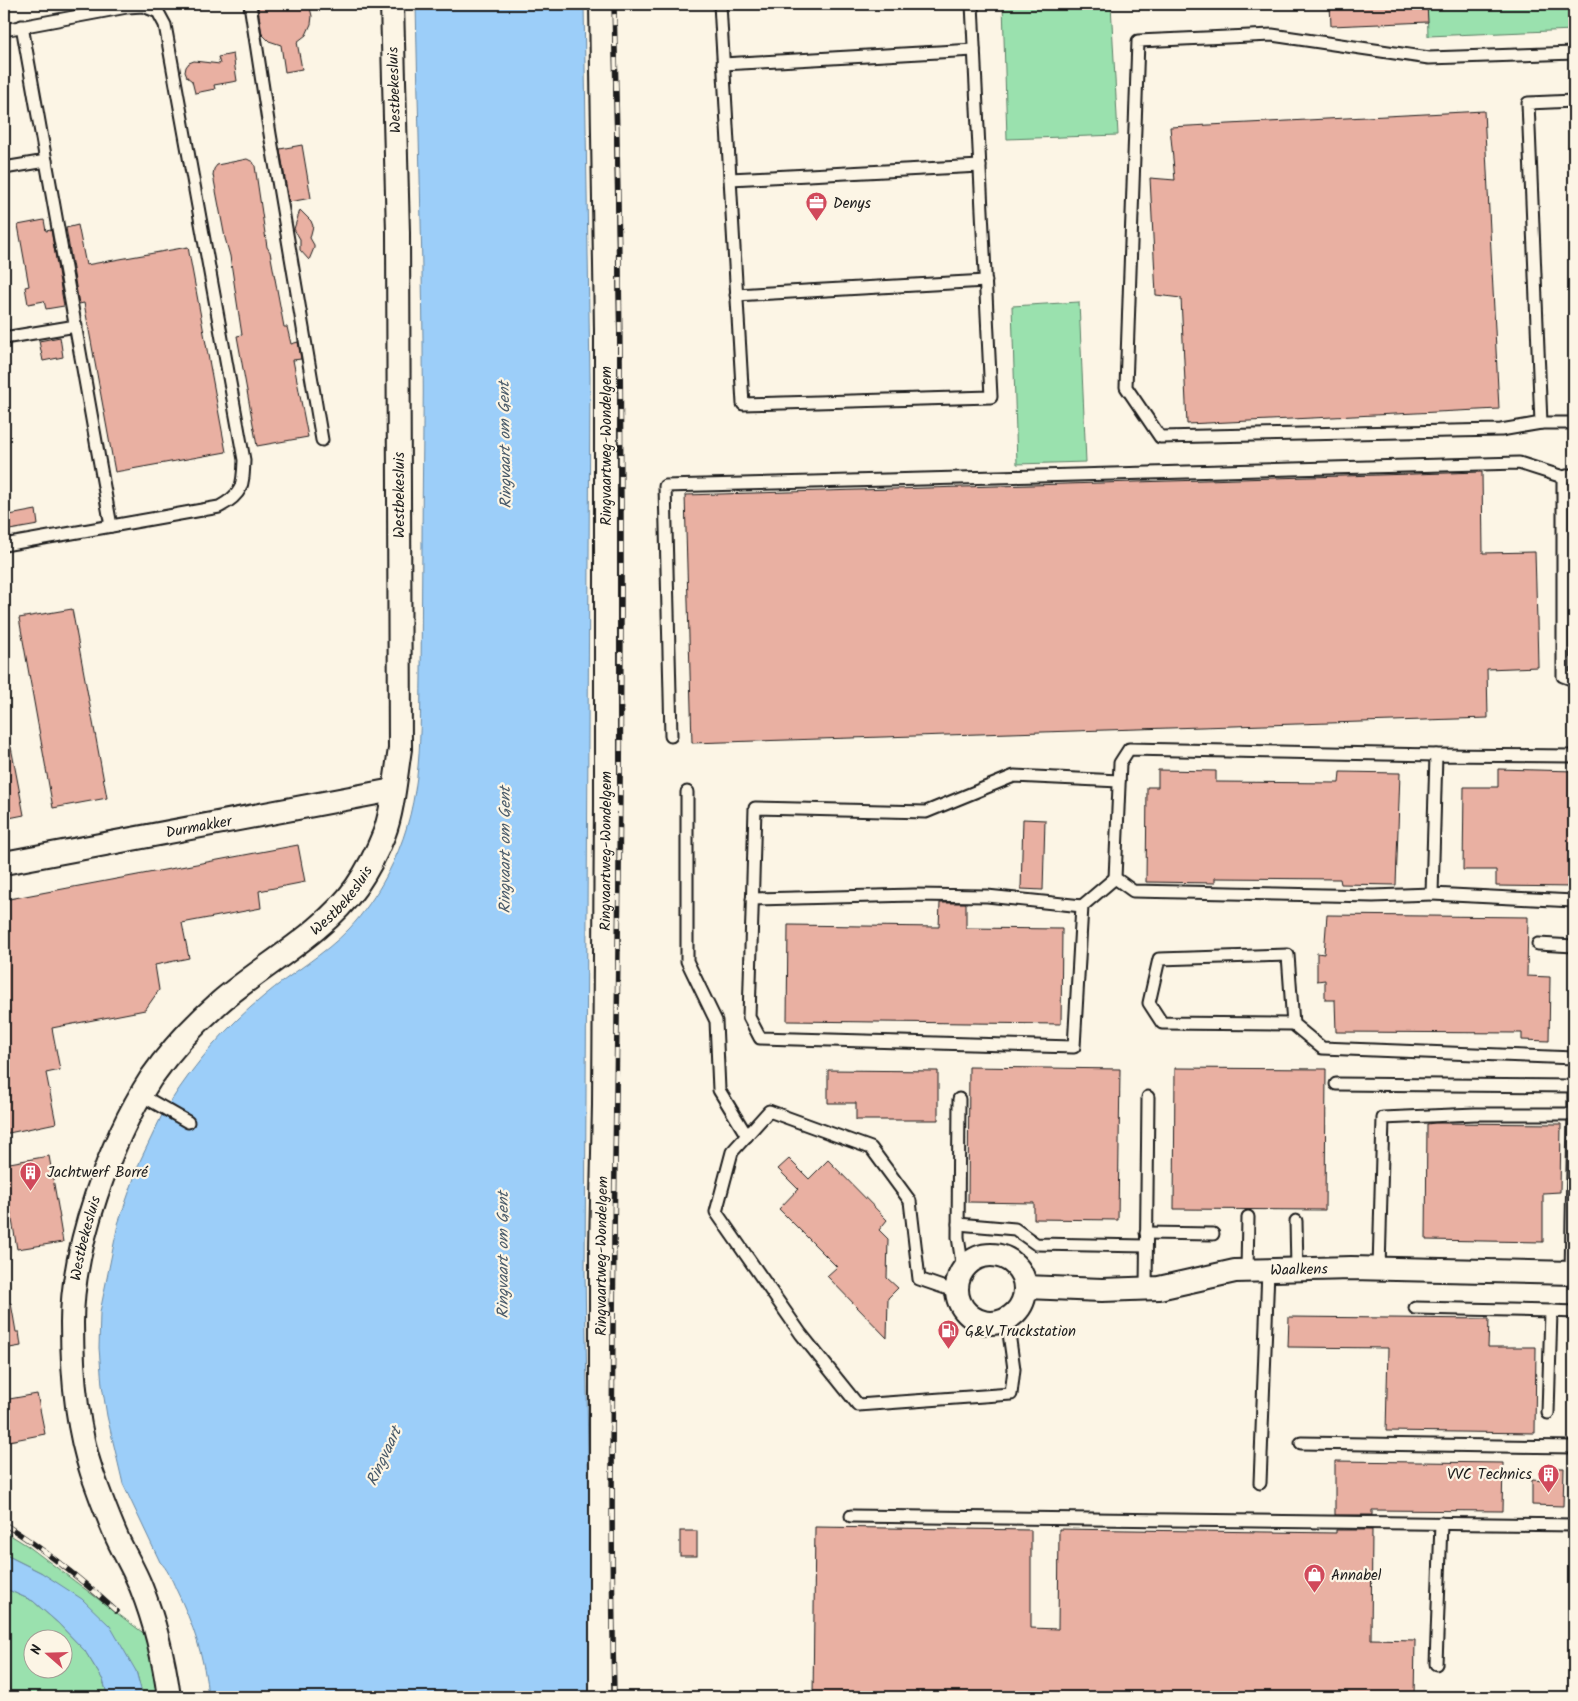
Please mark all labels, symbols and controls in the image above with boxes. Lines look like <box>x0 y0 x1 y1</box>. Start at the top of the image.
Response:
street label: Westbekesluis <box>381 46 408 134</box>
office icon: Denys <box>805 191 829 222</box>
place label: Denys <box>833 192 871 216</box>
street label: Ringvaartweg-Wondelgem <box>595 366 619 526</box>
water label: Ringvaart om Gent <box>492 378 519 509</box>
street label: Westbekesluis <box>388 451 412 538</box>
street label: Ringvaartweg-Wondelgem <box>594 771 619 931</box>
water label: Ringvaart om Gent <box>493 784 518 914</box>
street label: Durmakker <box>164 809 235 845</box>
street label: Westbekesluis <box>305 861 380 942</box>
building icon: Jachtwerf Borré <box>19 1160 43 1191</box>
place label: Jachtwerf Borré <box>47 1161 149 1185</box>
street label: Ringvaartweg-Wondelgem <box>590 1176 616 1336</box>
water label: Ringvaart om Gent <box>491 1189 516 1319</box>
street label: Westbekesluis <box>64 1192 108 1282</box>
street label: Waalkens <box>1270 1258 1329 1283</box>
fuel station icon: G&V Truckstation <box>937 1319 961 1350</box>
place label: G&V Truckstation <box>965 1320 1076 1344</box>
water label: Ringvaart <box>360 1420 410 1490</box>
building icon: VVC Technics <box>1536 1462 1560 1493</box>
place label: VVC Technics <box>1447 1463 1533 1487</box>
shop icon: Annabel <box>1303 1563 1327 1594</box>
place label: Annabel <box>1331 1564 1382 1588</box>
north arrow <box>22 1628 72 1678</box>
text: N <box>25 1642 49 1658</box>

